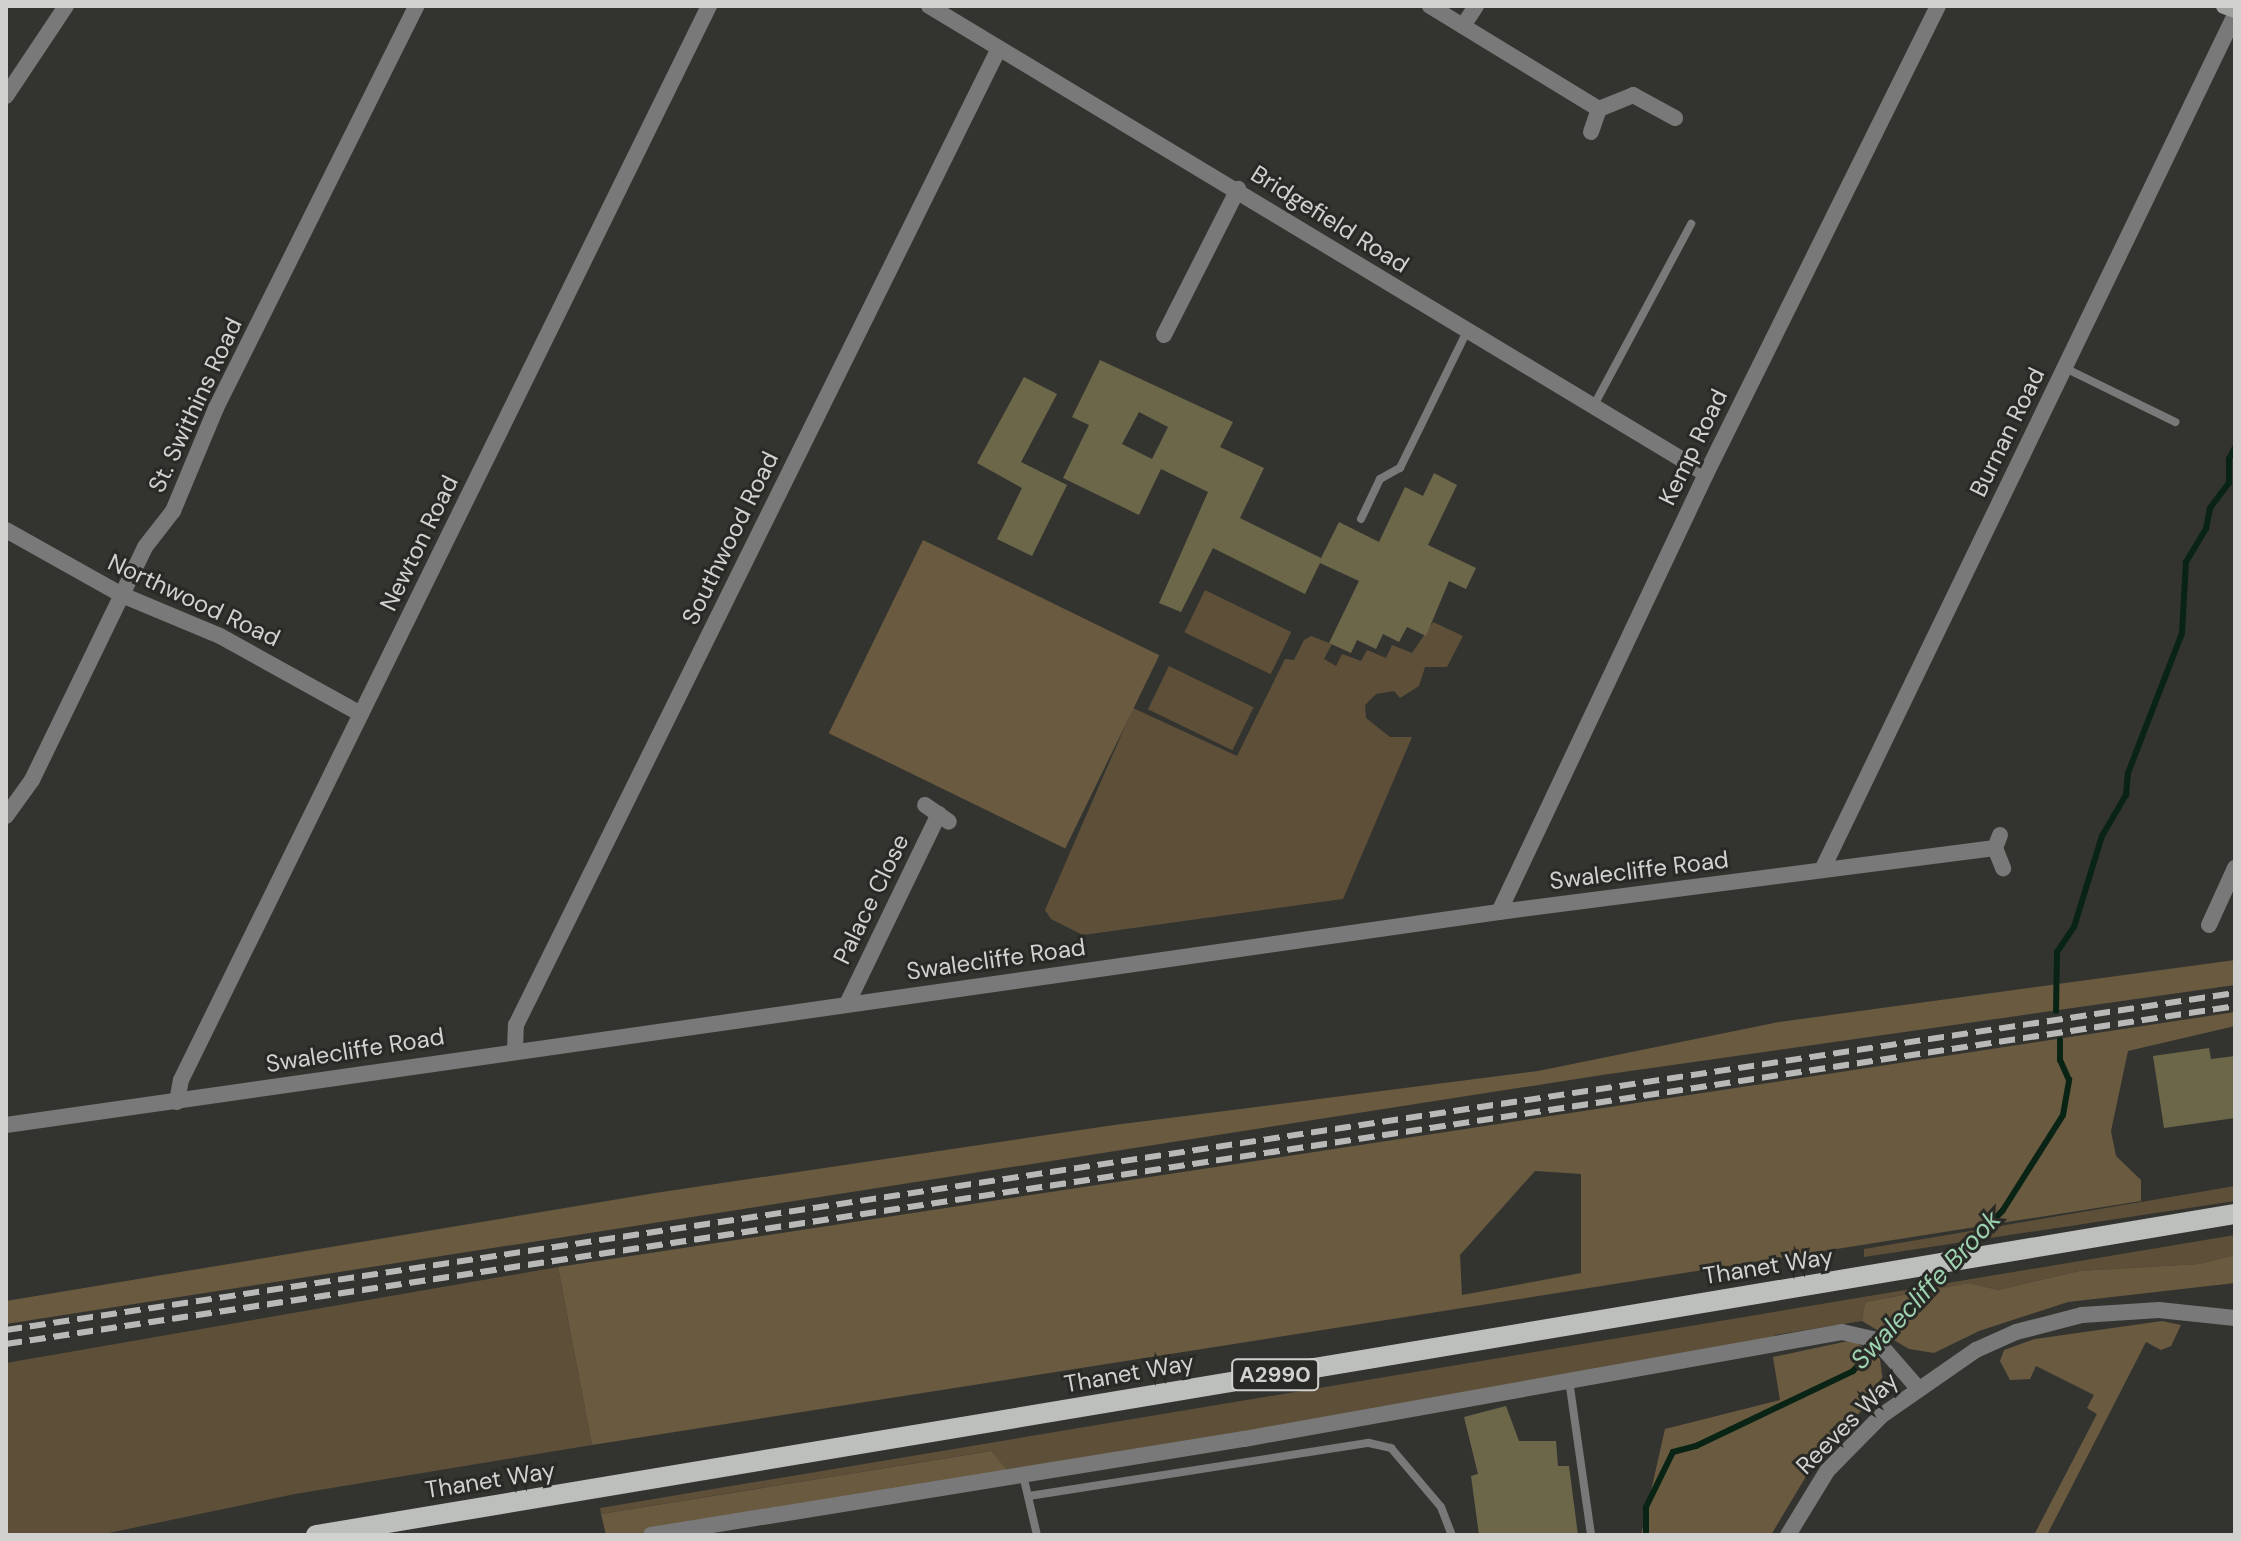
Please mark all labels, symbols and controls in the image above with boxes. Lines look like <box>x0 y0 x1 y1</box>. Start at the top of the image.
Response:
street label: Bridgefield Road <box>1246 159 1414 279</box>
street label: St. Swithins Road <box>142 313 248 497</box>
street label: Burnan Road <box>1963 363 2051 501</box>
street label: Kemp Road <box>1653 384 1733 510</box>
street label: Southwood Road <box>676 447 784 629</box>
street label: Newton Road <box>374 470 464 616</box>
street label: Northwood Road <box>103 548 285 652</box>
street label: Palace Close <box>827 829 915 969</box>
street label: Swalecliffe Road <box>1548 845 1730 895</box>
street label: Swalecliffe Road <box>905 932 1087 986</box>
street label: Swalecliffe Road <box>264 1022 446 1078</box>
water label: Swalecliffe Brook <box>1844 1204 2008 1376</box>
street label: Thanet Way <box>1701 1242 1835 1290</box>
street label: Thanet Way <box>1062 1347 1196 1399</box>
road number: A2990 <box>1231 1357 1319 1393</box>
street label: Reeves Way <box>1790 1366 1904 1480</box>
street label: Thanet Way <box>423 1456 557 1504</box>

